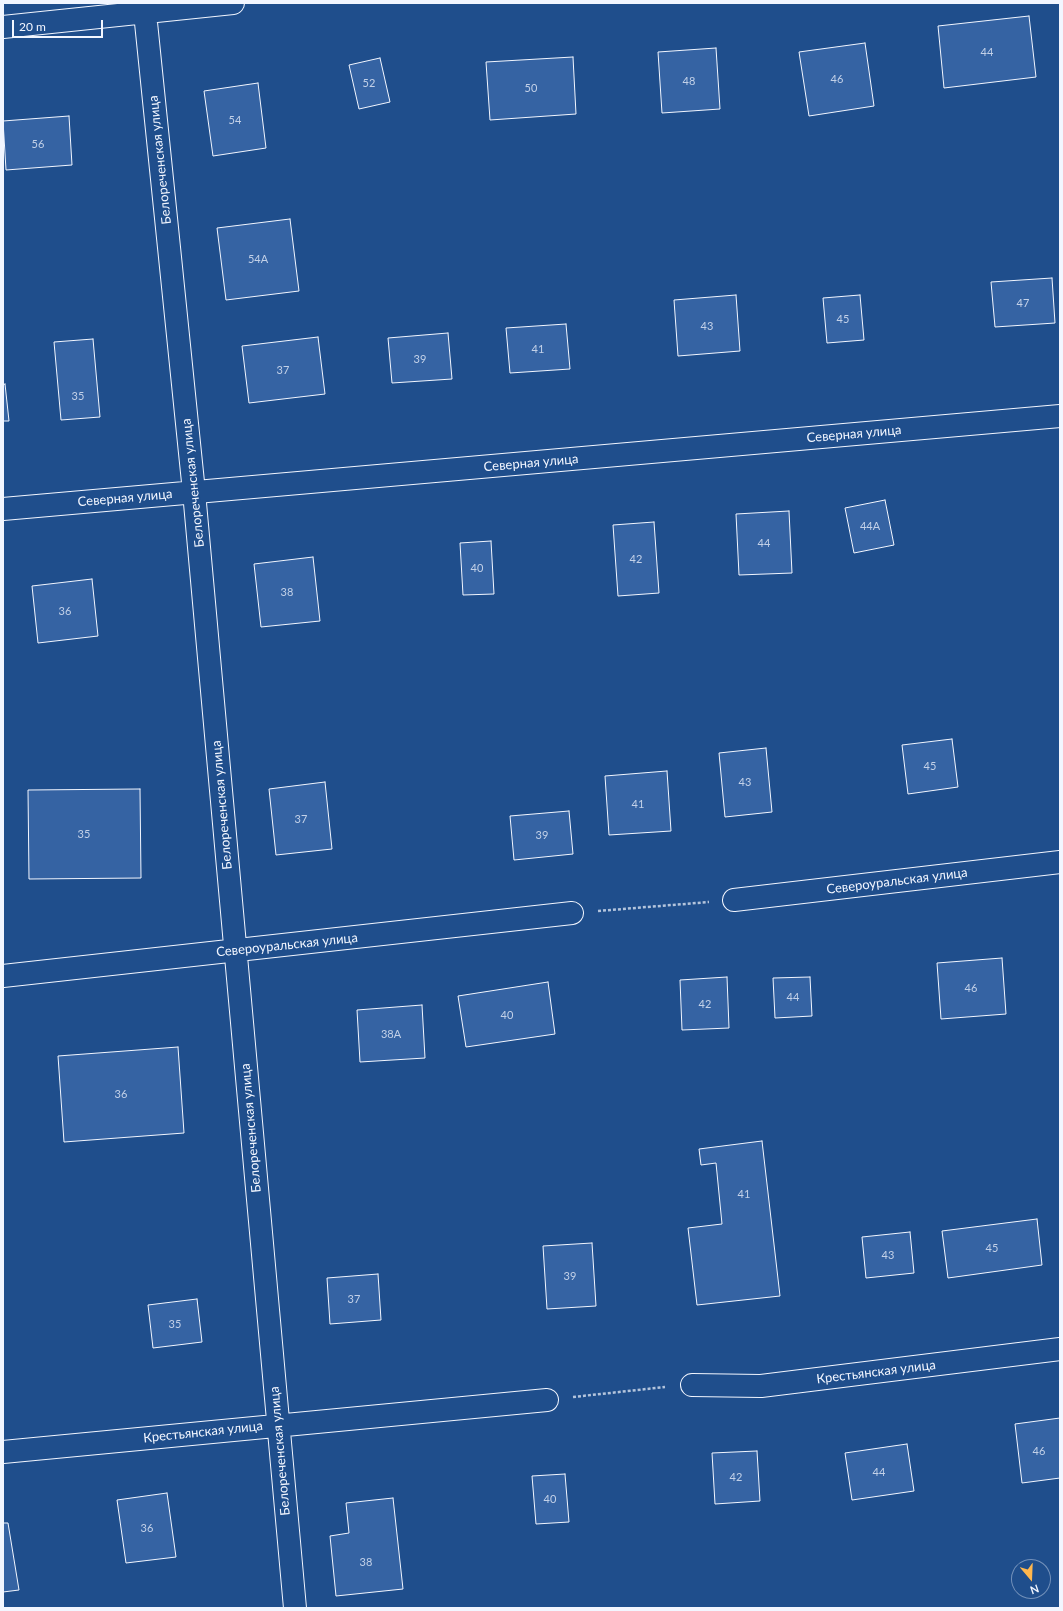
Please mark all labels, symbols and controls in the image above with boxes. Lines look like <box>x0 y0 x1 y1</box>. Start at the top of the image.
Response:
scale bar <box>14 12 105 38</box>
text: 20 m <box>19 19 46 34</box>
house number: 44 <box>981 45 993 59</box>
house number: 46 <box>831 72 843 86</box>
house number: 48 <box>683 74 695 88</box>
house number: 52 <box>363 76 375 90</box>
house number: 50 <box>525 81 537 95</box>
street label: Белореченская улица <box>145 95 175 225</box>
house number: 54 <box>229 113 241 127</box>
house number: 56 <box>32 137 44 151</box>
house number: 54А <box>248 252 268 266</box>
house number: 47 <box>1017 296 1029 310</box>
house number: 45 <box>837 312 849 326</box>
house number: 43 <box>701 319 713 333</box>
house number: 41 <box>532 342 544 356</box>
house number: 39 <box>414 352 426 366</box>
house number: 37 <box>277 363 289 377</box>
house number: 35 <box>72 389 84 403</box>
street label: Белореченская улица <box>178 418 208 548</box>
street label: Северная улица <box>806 422 902 446</box>
street label: Северная улица <box>483 451 579 475</box>
street label: Северная улица <box>77 486 173 510</box>
house number: 44А <box>860 519 880 533</box>
house number: 44 <box>758 536 770 550</box>
house number: 42 <box>630 552 642 566</box>
house number: 40 <box>471 561 483 575</box>
house number: 38 <box>281 585 293 599</box>
house number: 36 <box>59 604 71 618</box>
street label: Белореченская улица <box>209 740 235 870</box>
house number: 45 <box>924 759 936 773</box>
house number: 43 <box>739 775 751 789</box>
house number: 41 <box>632 797 644 811</box>
house number: 37 <box>295 812 307 826</box>
house number: 35 <box>78 827 90 841</box>
house number: 39 <box>536 828 548 842</box>
street label: Североуральская улица <box>826 865 968 897</box>
street label: Североуральская улица <box>216 930 358 960</box>
house number: 46 <box>965 981 977 995</box>
house number: 44 <box>787 990 799 1004</box>
house number: 42 <box>699 997 711 1011</box>
house number: 40 <box>501 1008 513 1022</box>
house number: 38А <box>381 1027 401 1041</box>
street label: Белореченская улица <box>238 1063 264 1193</box>
house number: 36 <box>115 1087 127 1101</box>
house number: 41 <box>738 1187 750 1201</box>
house number: 45 <box>986 1241 998 1255</box>
house number: 43 <box>882 1248 894 1262</box>
house number: 39 <box>564 1269 576 1283</box>
house number: 37 <box>348 1292 360 1306</box>
house number: 35 <box>169 1317 181 1331</box>
street label: Крестьянская улица <box>815 1357 937 1387</box>
street label: Белореченская улица <box>267 1386 293 1516</box>
street label: Крестьянская улица <box>142 1418 264 1446</box>
house number: 46 <box>1033 1444 1045 1458</box>
house number: 44 <box>873 1465 885 1479</box>
house number: 42 <box>730 1470 742 1484</box>
house number: 40 <box>544 1492 556 1506</box>
house number: 36 <box>141 1521 153 1535</box>
house number: 38 <box>360 1555 372 1569</box>
north arrow <box>1011 1559 1051 1599</box>
text: N <box>1029 1582 1041 1597</box>

